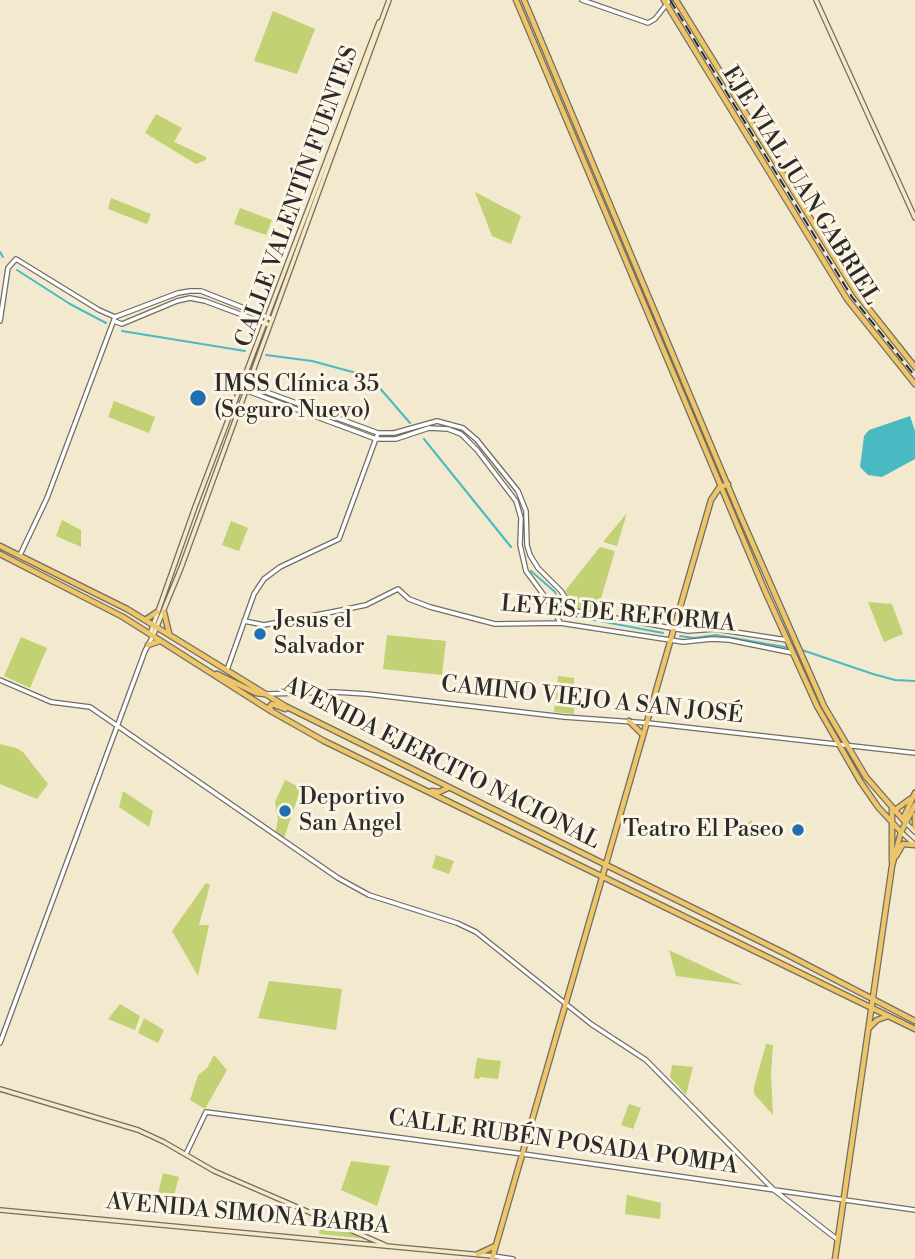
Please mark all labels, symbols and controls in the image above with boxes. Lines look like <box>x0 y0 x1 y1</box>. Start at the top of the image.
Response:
street label: CALLE VALENTÍN FUENTES <box>231 43 365 351</box>
street label: EJE VIAL JUAN GABRIEL <box>715 62 885 310</box>
place label: IMSS Clínica 35 (Seguro Nuevo) <box>214 371 379 425</box>
marker: IMSS Clínica 35 (Seguro Nuevo) <box>188 388 208 408</box>
street label: LEYES DE REFORMA <box>499 591 737 639</box>
place label: Jesus el Salvador <box>274 607 365 661</box>
marker: Jesus el Salvador <box>252 626 268 642</box>
street label: CAMINO VIEJO A SAN JOSÉ <box>440 671 744 731</box>
street label: AVENIDA EJERCITO NACIONAL <box>278 672 604 856</box>
place label: Deportivo San Angel <box>299 784 405 838</box>
marker: Deportivo San Angel <box>277 803 293 819</box>
place label: Teatro El Paseo <box>623 816 784 844</box>
marker: Teatro El Paseo <box>790 822 806 838</box>
street label: CALLE RUBÉN POSADA POMPA <box>387 1105 739 1181</box>
street label: AVENIDA SIMONA BARBA <box>105 1189 391 1241</box>

